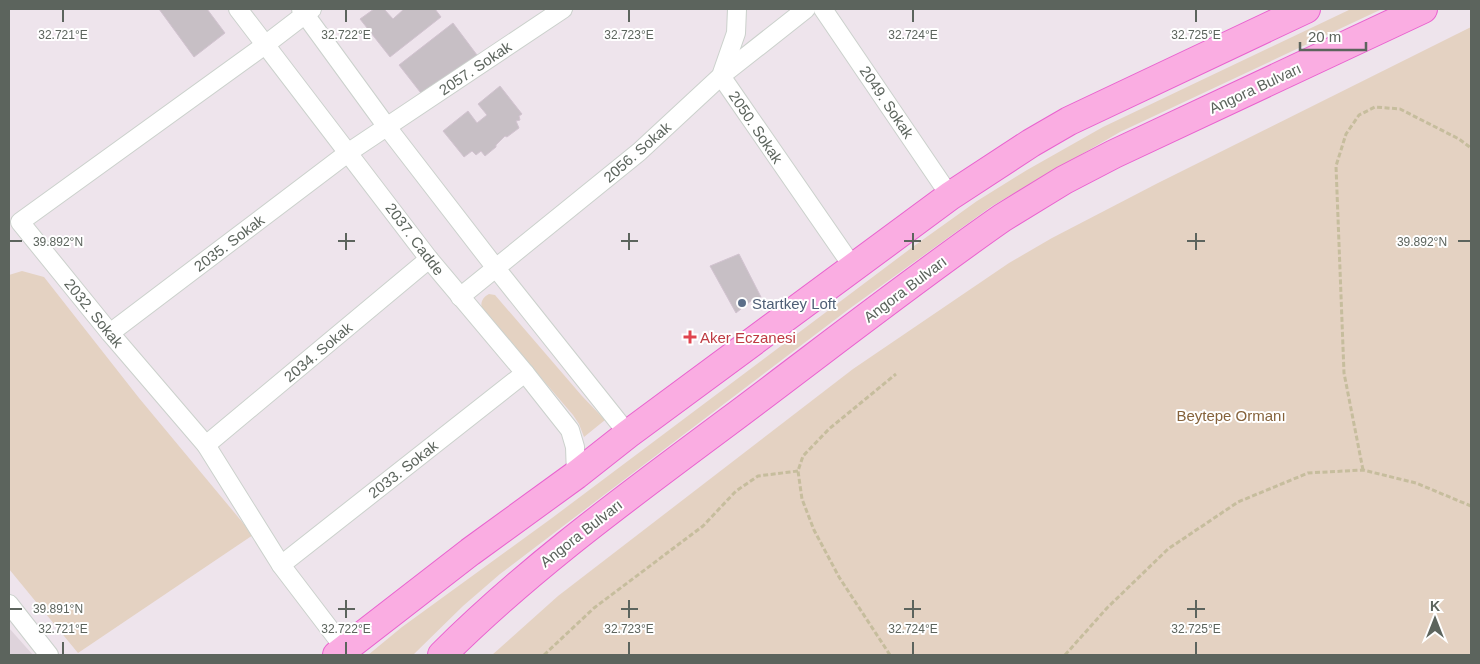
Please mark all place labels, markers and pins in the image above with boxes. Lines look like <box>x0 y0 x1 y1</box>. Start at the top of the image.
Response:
place label: Startkey Loft <box>752 295 837 312</box>
marker: Startkey Loft <box>736 297 748 309</box>
place label: Aker Eczanesi <box>700 329 796 346</box>
marker: Aker Eczanesi <box>684 331 696 343</box>

